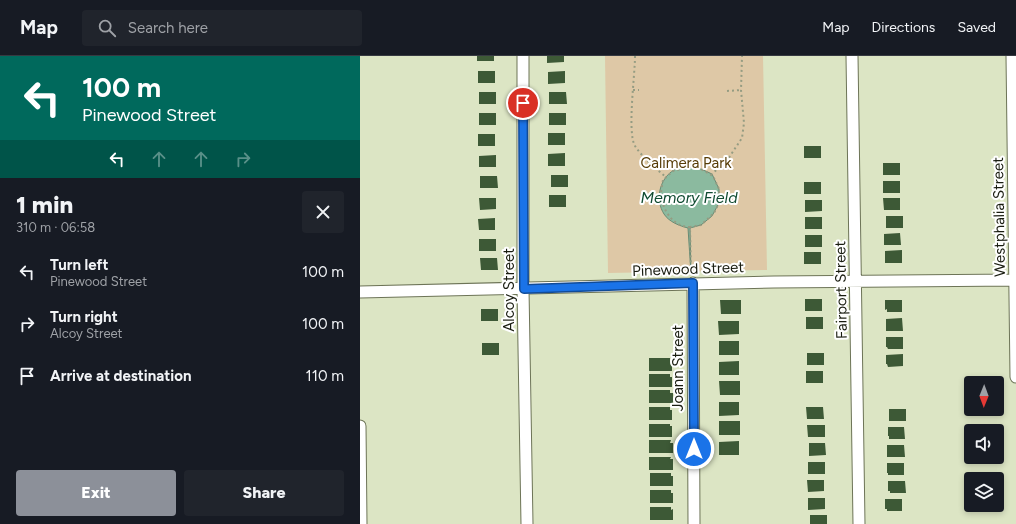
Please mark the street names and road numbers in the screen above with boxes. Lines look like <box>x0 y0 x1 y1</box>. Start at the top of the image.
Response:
street label: Westphalia Street <box>989 157 1009 277</box>
street label: Fairport Street <box>831 240 851 339</box>
street label: Alcoy Street <box>500 248 518 332</box>
street label: Pinewood Street <box>632 258 745 280</box>
street label: Joann Street <box>669 324 687 411</box>

